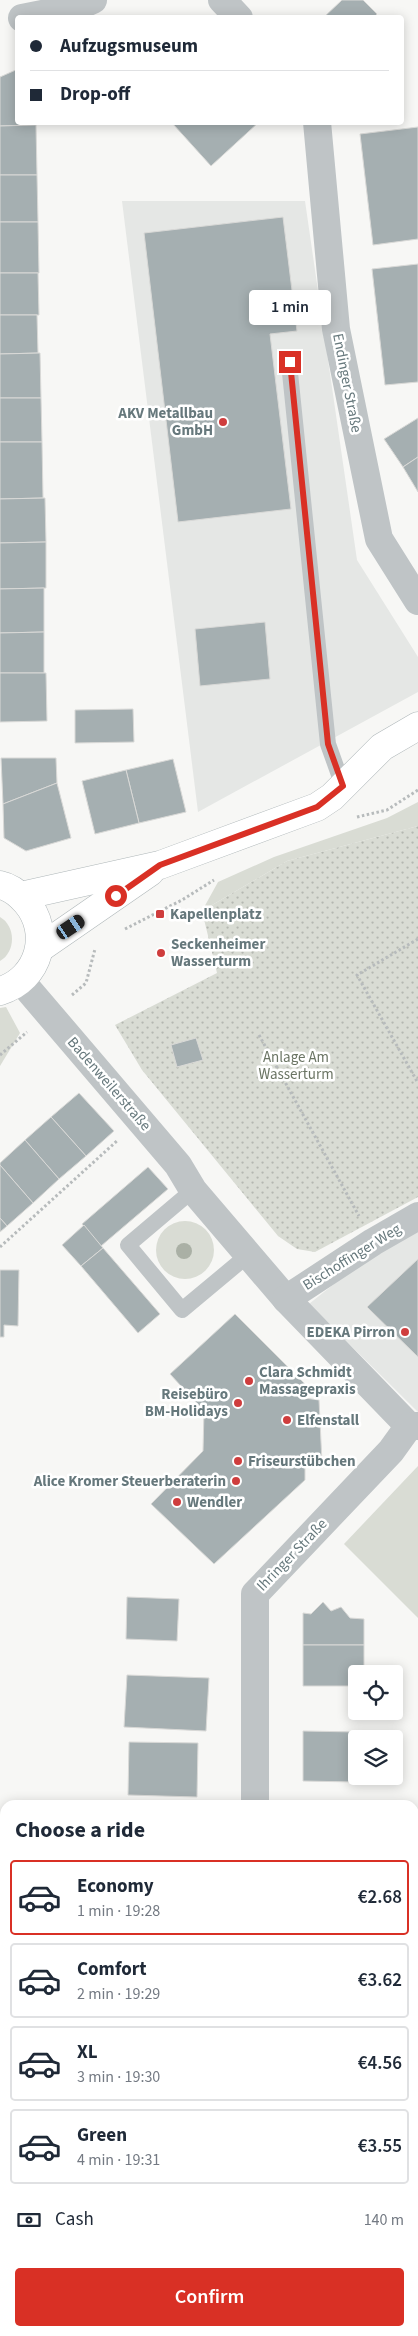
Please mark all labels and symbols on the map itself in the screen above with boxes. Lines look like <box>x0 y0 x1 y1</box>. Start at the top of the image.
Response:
callout: 1 min <box>249 290 331 324</box>
street label: Endinger Straße <box>327 332 367 434</box>
route end <box>279 351 301 373</box>
place label: AKV Metallbau GmbH <box>117 403 213 441</box>
marker: AKV Metallbau GmbH <box>217 416 229 428</box>
route start <box>105 885 127 907</box>
place label: Kapellenplatz <box>170 904 262 925</box>
marker: Kapellenplatz <box>154 908 166 920</box>
car <box>54 912 87 942</box>
place label: Seckenheimer Wasserturm <box>171 934 265 972</box>
marker: Seckenheimer Wasserturm <box>155 947 167 959</box>
street label: Badenweilerstraße <box>62 1033 156 1135</box>
park label: Anlage Am Wasserturm <box>258 1047 334 1085</box>
street label: Bischoffinger Weg <box>299 1218 405 1296</box>
place label: EDEKA Pirron <box>307 1322 395 1343</box>
marker: EDEKA Pirron <box>399 1326 411 1338</box>
place label: Clara Schmidt Massagepraxis <box>259 1362 356 1400</box>
marker: Clara Schmidt Massagepraxis <box>243 1375 255 1387</box>
place label: Reisebüro BM-Holidays <box>145 1384 228 1422</box>
marker: Reisebüro BM-Holidays <box>232 1397 244 1409</box>
place label: Elfenstall <box>297 1410 360 1431</box>
marker: Elfenstall <box>281 1414 293 1426</box>
place label: Friseurstübchen <box>248 1451 356 1472</box>
marker: Friseurstübchen <box>232 1455 244 1467</box>
place label: Alice Kromer Steuerberaterin <box>33 1471 226 1492</box>
marker: Alice Kromer Steuerberaterin <box>230 1475 242 1487</box>
place label: Wendler <box>187 1492 242 1513</box>
marker: Wendler <box>171 1496 183 1508</box>
street label: Ihringer Straße <box>252 1514 332 1596</box>

